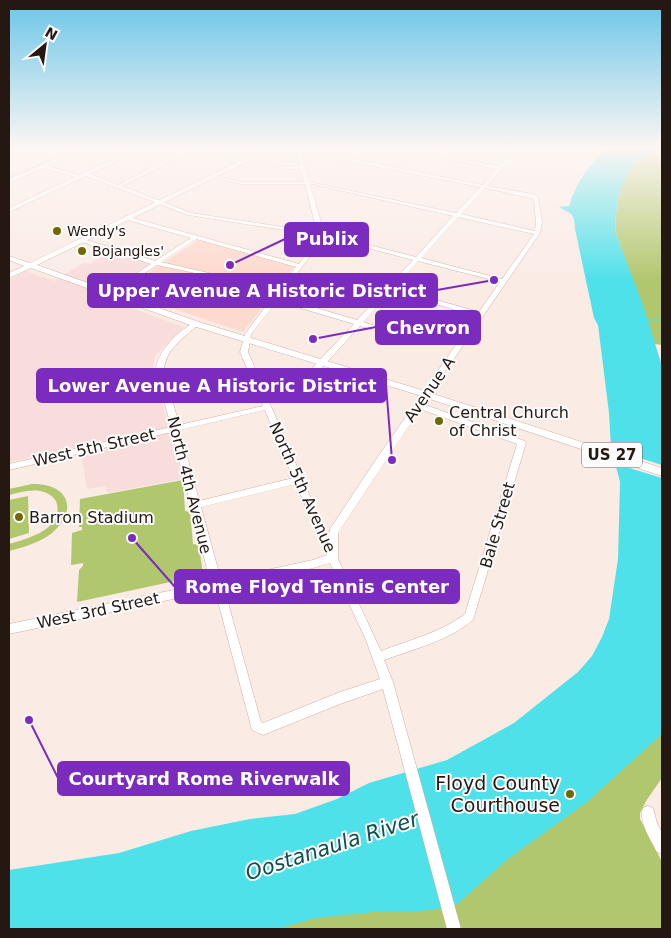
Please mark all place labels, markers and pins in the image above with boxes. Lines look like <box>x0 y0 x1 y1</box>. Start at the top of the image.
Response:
place label: Wendy's <box>67 223 126 239</box>
callout: Publix <box>285 223 368 256</box>
marker: Wendy's <box>51 225 63 237</box>
place label: Bojangles' <box>92 243 164 259</box>
marker: Bojangles' <box>76 245 88 257</box>
callout: Upper Avenue A Historic District <box>88 274 437 307</box>
callout: Chevron <box>376 311 480 344</box>
callout: Lower Avenue A Historic District <box>37 369 386 402</box>
place label: Central Church of Christ <box>449 403 569 440</box>
marker: Central Church of Christ <box>433 415 445 427</box>
place label: Barron Stadium <box>29 508 154 527</box>
marker: Barron Stadium <box>13 511 25 523</box>
callout: Rome Floyd Tennis Center <box>175 570 459 603</box>
callout: Courtyard Rome Riverwalk <box>58 762 349 795</box>
place label: Floyd County Courthouse <box>435 772 560 816</box>
marker: Floyd County Courthouse <box>564 788 576 800</box>

